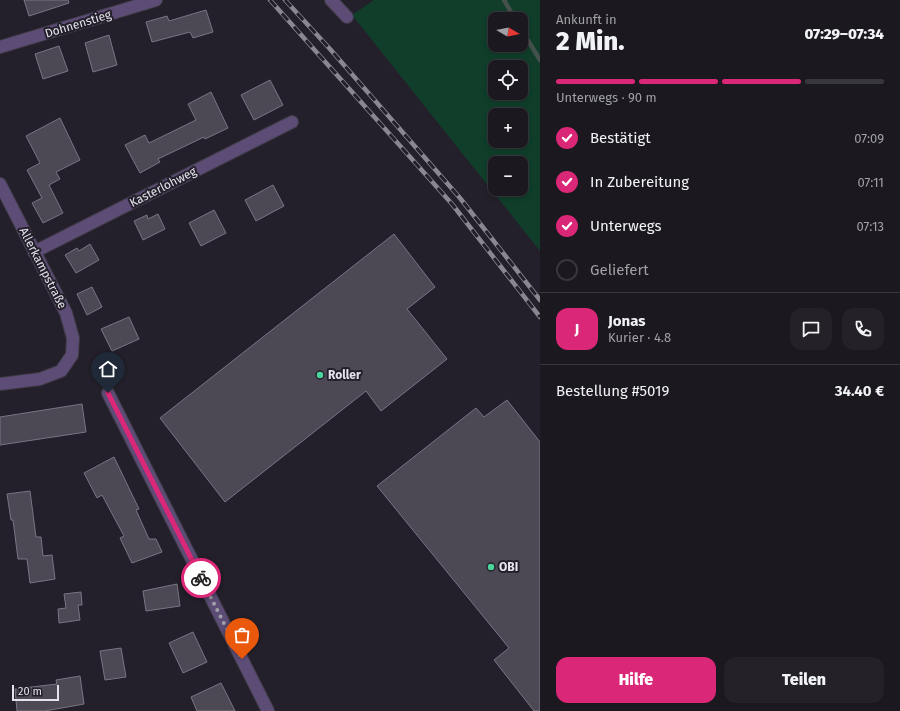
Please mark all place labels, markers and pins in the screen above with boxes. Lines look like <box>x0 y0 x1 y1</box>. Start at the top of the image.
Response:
pin <box>91 352 125 393</box>
place label: Roller <box>328 368 361 382</box>
marker: Roller <box>315 370 325 380</box>
place label: OBI <box>499 560 518 574</box>
marker: OBI <box>486 562 496 572</box>
pin <box>225 618 259 659</box>

